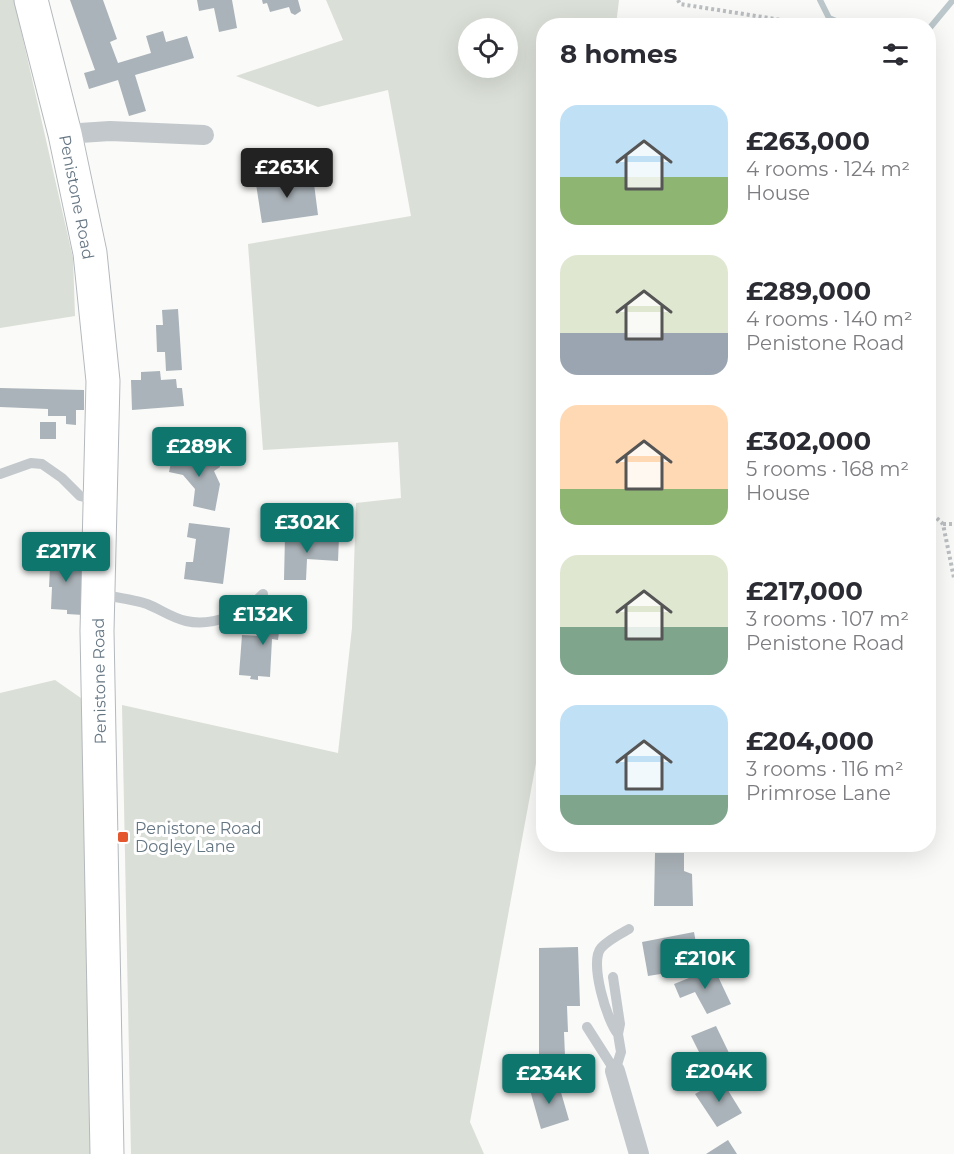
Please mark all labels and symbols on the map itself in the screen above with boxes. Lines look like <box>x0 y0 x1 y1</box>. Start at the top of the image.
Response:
street label: Penistone Road <box>55 133 98 261</box>
pin: £263K <box>245 148 329 199</box>
pin: £289K <box>157 427 241 478</box>
pin: £302K <box>265 503 349 554</box>
pin: £217K <box>24 532 108 583</box>
pin: £132K <box>221 595 305 646</box>
street label: Penistone Road <box>89 618 110 744</box>
place label: Penistone Road Dogley Lane <box>135 819 262 856</box>
marker: Penistone Road Dogley Lane <box>116 830 130 844</box>
pin: £210K <box>663 939 747 990</box>
pin: £204K <box>677 1052 761 1103</box>
pin: £234K <box>507 1054 591 1105</box>

